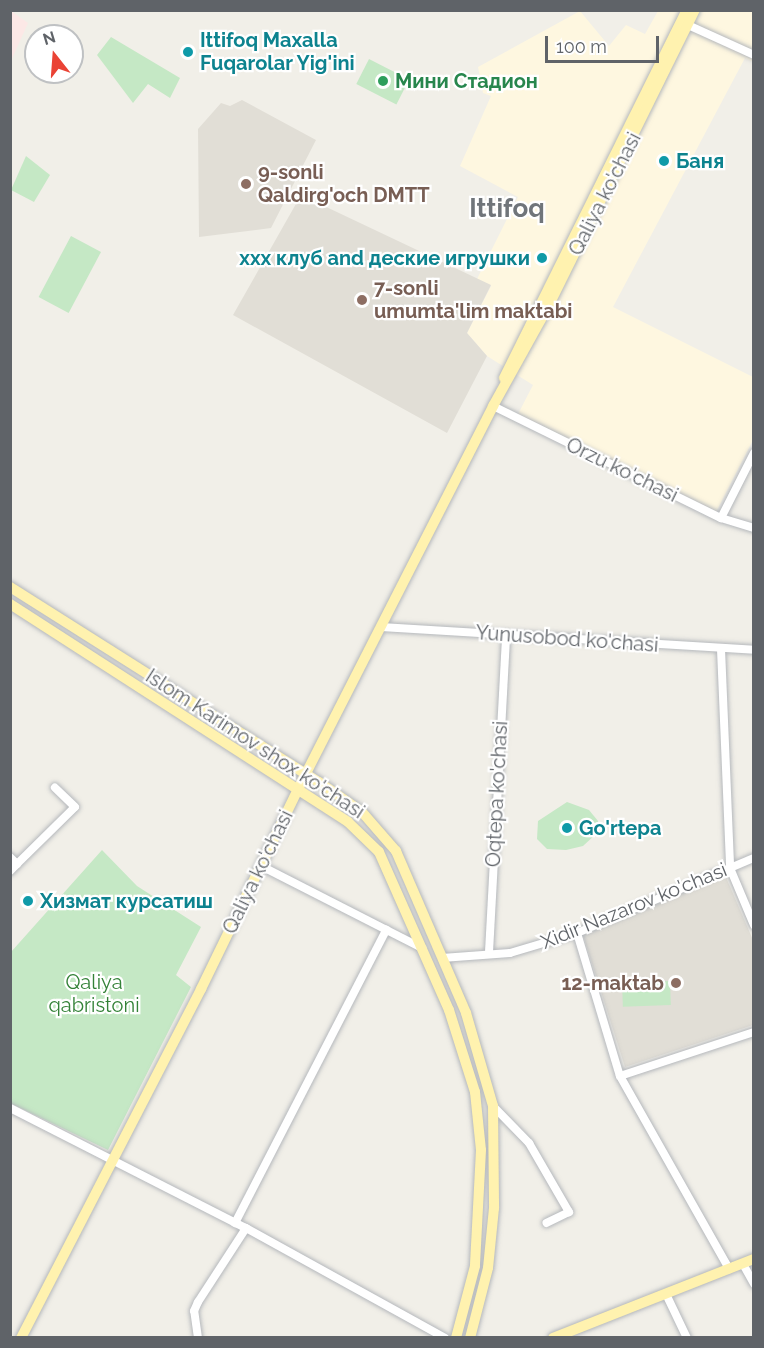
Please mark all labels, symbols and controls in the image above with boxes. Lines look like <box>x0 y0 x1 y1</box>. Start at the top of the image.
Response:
north arrow <box>24 24 84 84</box>
scale bar <box>548 24 662 62</box>
text: N <box>41 27 58 49</box>
place label: Ittifoq Maxalla Fuqarolar Yig'ini <box>200 28 356 75</box>
text: 100 m <box>556 36 607 57</box>
marker: Ittifoq Maxalla Fuqarolar Yig'ini <box>181 45 195 59</box>
place label: Мини Стадион <box>395 69 538 93</box>
marker: Мини Стадион <box>376 74 390 88</box>
street label: Qaliya ko'chasi <box>564 129 646 259</box>
place label: Баня <box>676 149 724 173</box>
marker: Баня <box>657 154 671 168</box>
place label: 9-sonli Qaldirg'och DMTT <box>258 160 430 207</box>
marker: 9-sonli Qaldirg'och DMTT <box>239 177 253 191</box>
district label: Ittifoq <box>469 193 545 225</box>
place label: ххх клуб and деские игрушки <box>239 246 530 270</box>
marker: ххх клуб and деские игрушки <box>535 251 549 265</box>
place label: 7-sonli umumta'lim maktabi <box>374 276 572 323</box>
marker: 7-sonli umumta'lim maktabi <box>355 293 369 307</box>
street label: Orzu ko'chasi <box>562 433 682 507</box>
street label: Yunusobod ko'chasi <box>475 621 659 657</box>
street label: Islom Karimov shox ko'chasi <box>141 664 369 824</box>
street label: Oqtepa ko'chasi <box>481 720 513 868</box>
street label: Qaliya ko'chasi <box>218 806 298 938</box>
place label: Go'rtepa <box>579 816 661 840</box>
marker: Go'rtepa <box>560 821 574 835</box>
street label: Xidir Nazarov ko'chasi <box>537 858 731 954</box>
place label: Хизмат курсатиш <box>40 889 213 913</box>
marker: Хизмат курсатиш <box>21 894 35 908</box>
park label: Qaliya qabristoni <box>48 970 140 1017</box>
place label: 12-maktab <box>561 971 664 995</box>
marker: 12-maktab <box>669 976 683 990</box>

